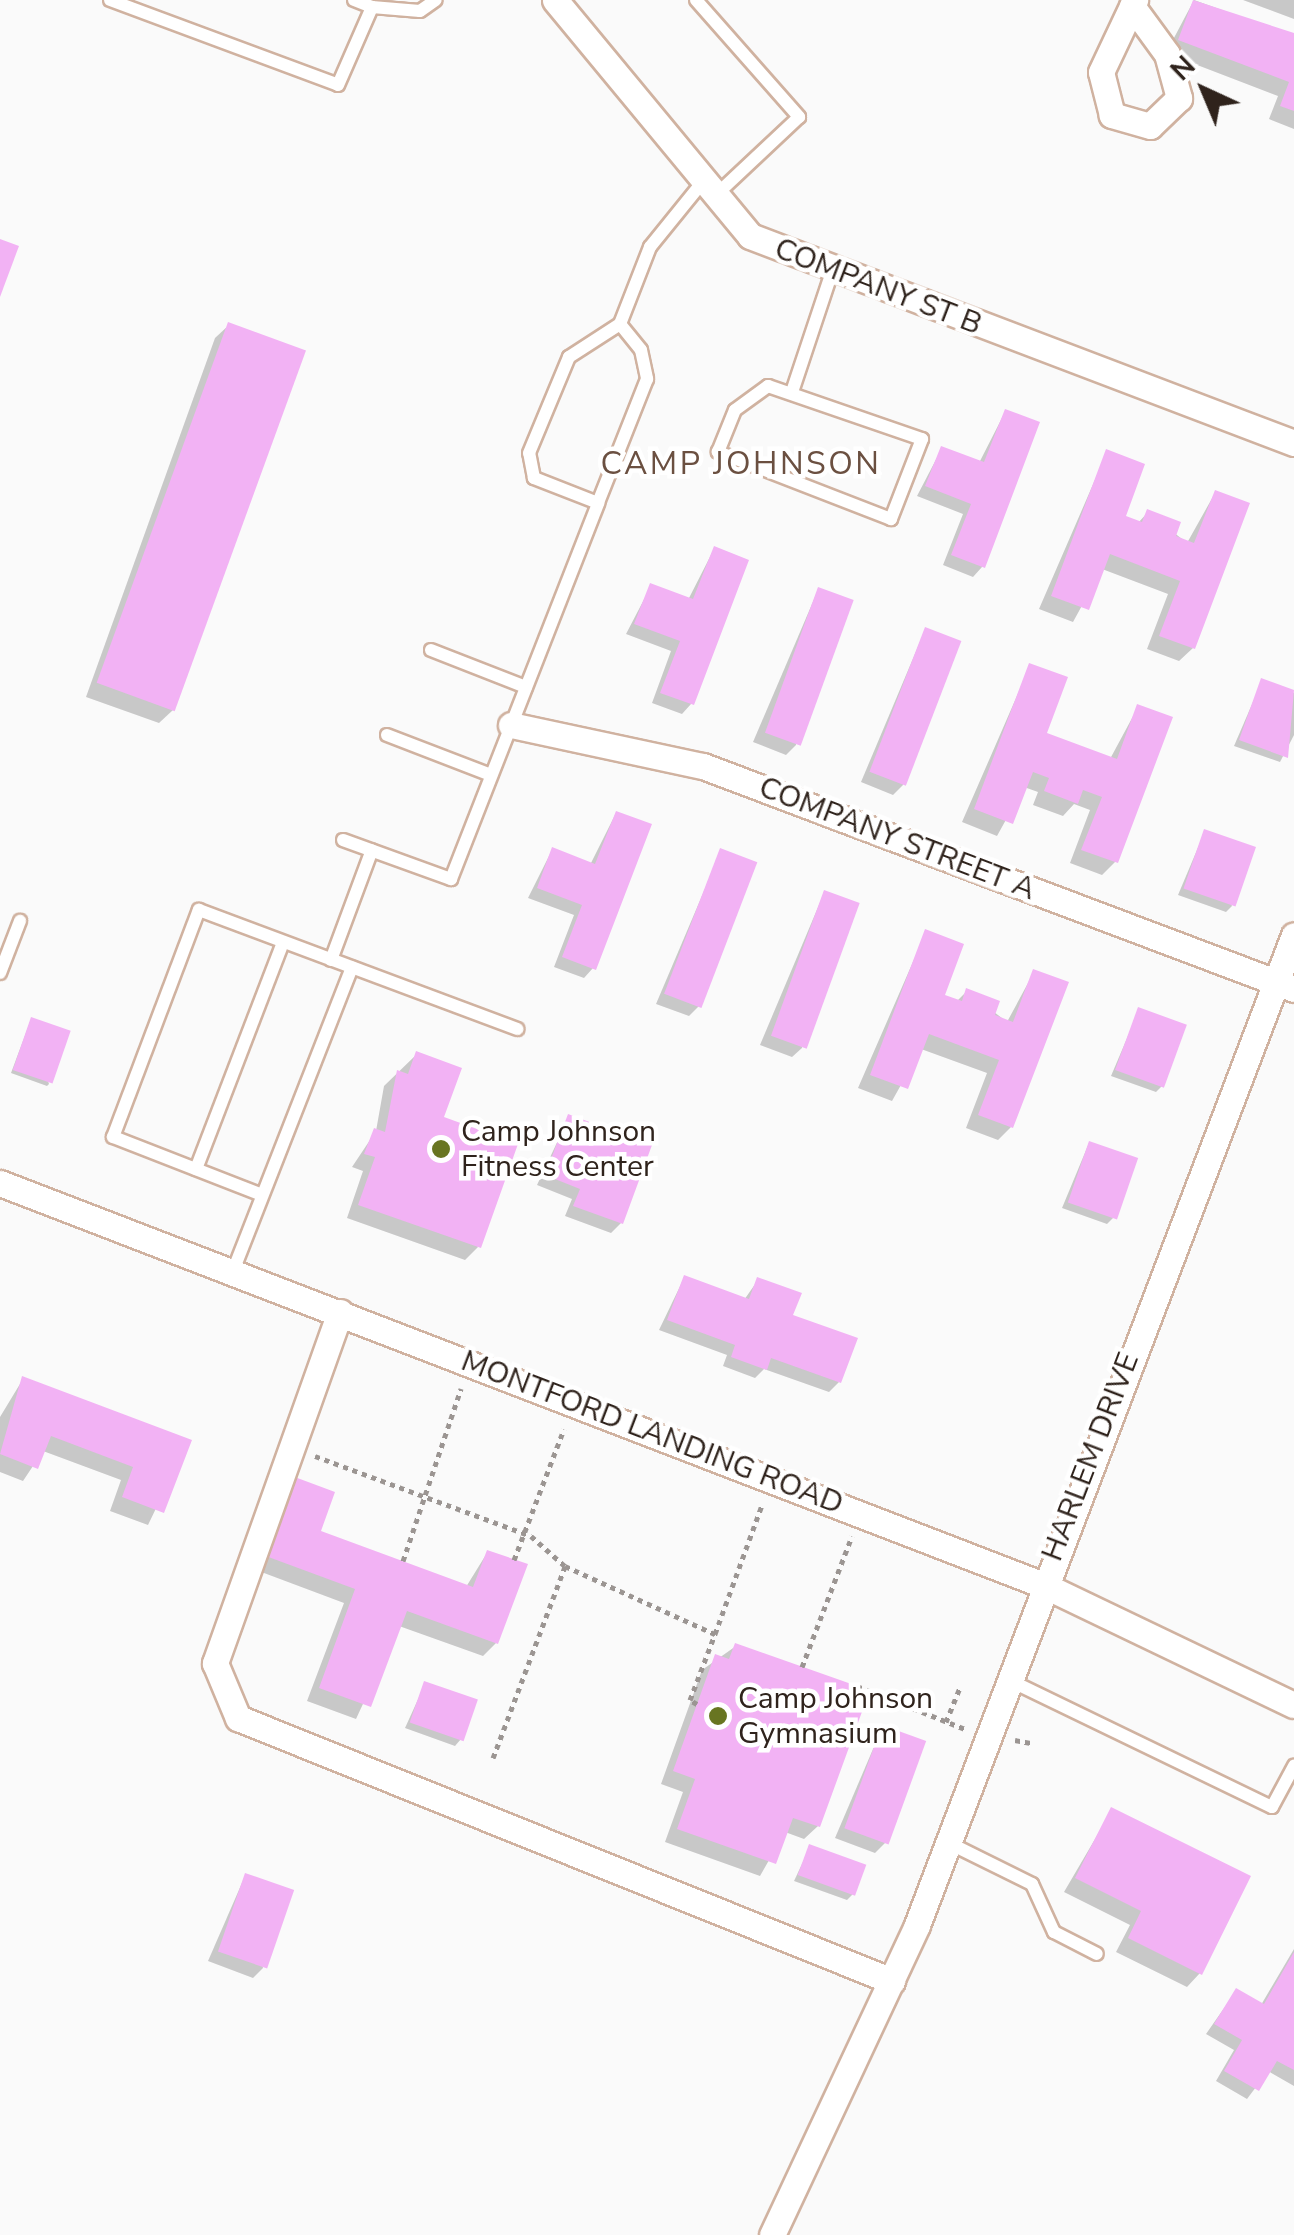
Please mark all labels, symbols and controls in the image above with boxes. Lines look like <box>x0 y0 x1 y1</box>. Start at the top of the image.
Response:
north arrow <box>1154 40 1254 140</box>
text: N <box>1162 47 1204 89</box>
street label: COMPANY ST B <box>769 231 987 343</box>
district label: CAMP JOHNSON <box>601 445 881 483</box>
street label: COMPANY STREET A <box>754 770 1040 908</box>
place label: Camp Johnson Fitness Center <box>461 1114 656 1184</box>
marker: Camp Johnson Fitness Center <box>430 1138 452 1160</box>
street label: MONTFORD LANDING ROAD <box>456 1343 848 1523</box>
street label: HARLEM DRIVE <box>1035 1348 1147 1566</box>
place label: Camp Johnson Gymnasium <box>738 1681 933 1752</box>
marker: Camp Johnson Gymnasium <box>707 1705 729 1727</box>

